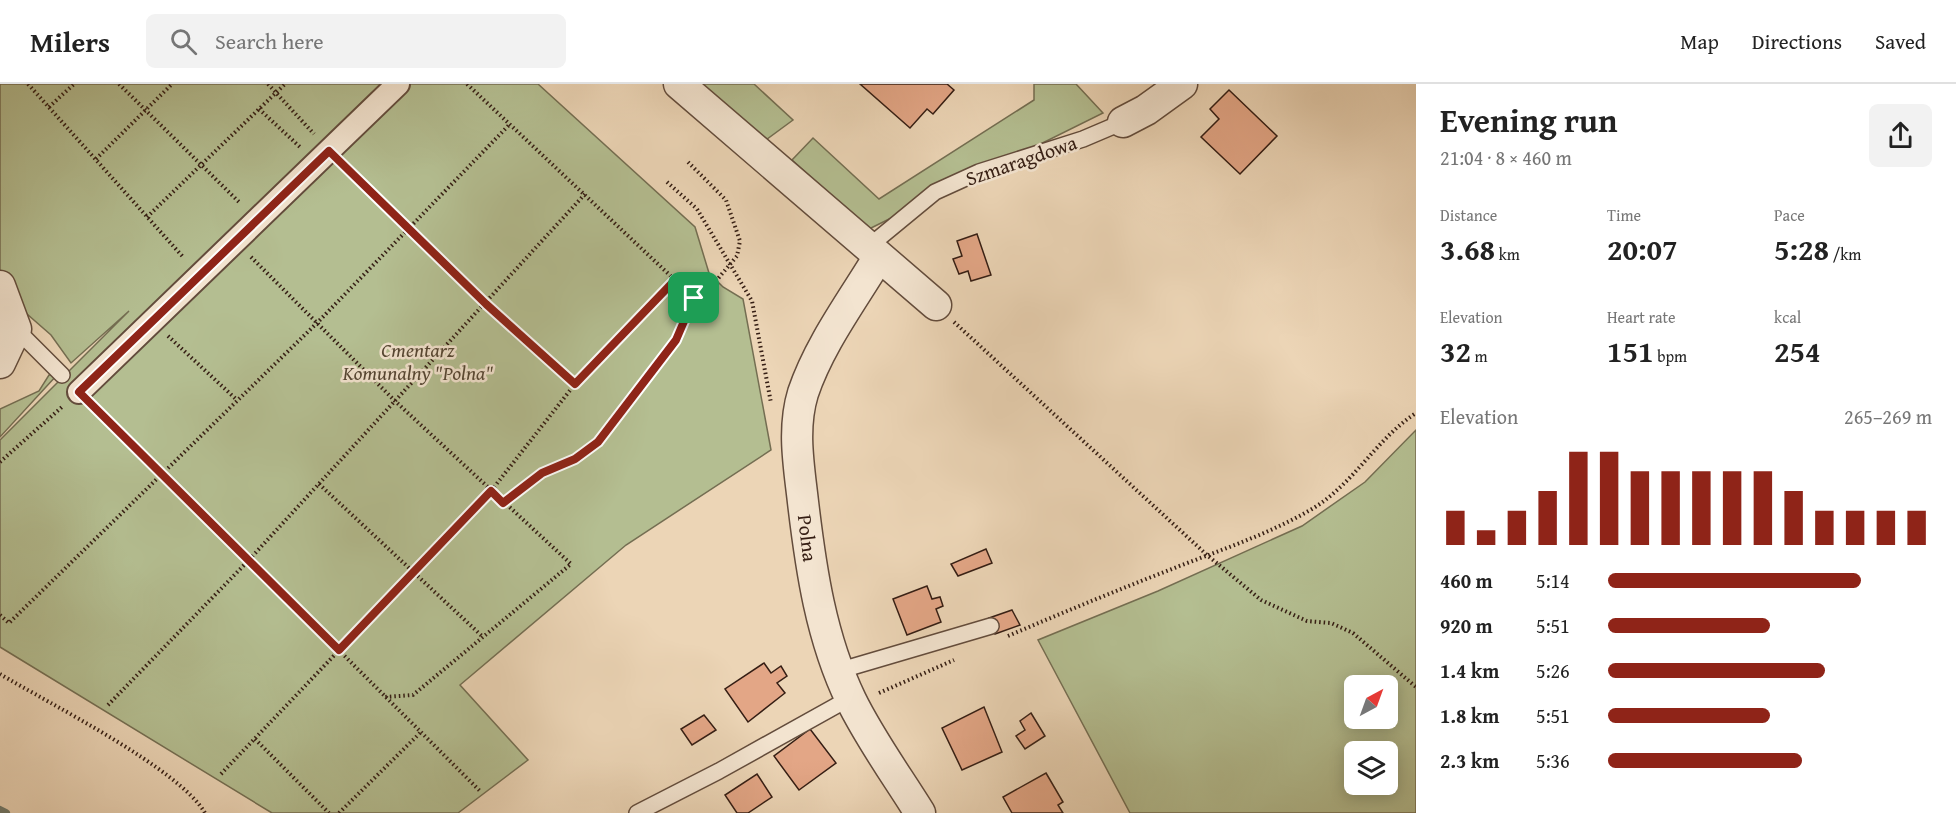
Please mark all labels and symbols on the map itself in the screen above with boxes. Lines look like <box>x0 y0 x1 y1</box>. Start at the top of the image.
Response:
street label: Szmaragdowa <box>962 127 1081 193</box>
pin <box>668 272 719 323</box>
park label: Cmentarz Komunalny "Polna" <box>342 335 493 387</box>
street label: Polna <box>791 513 825 564</box>
north arrow <box>1344 675 1398 729</box>

